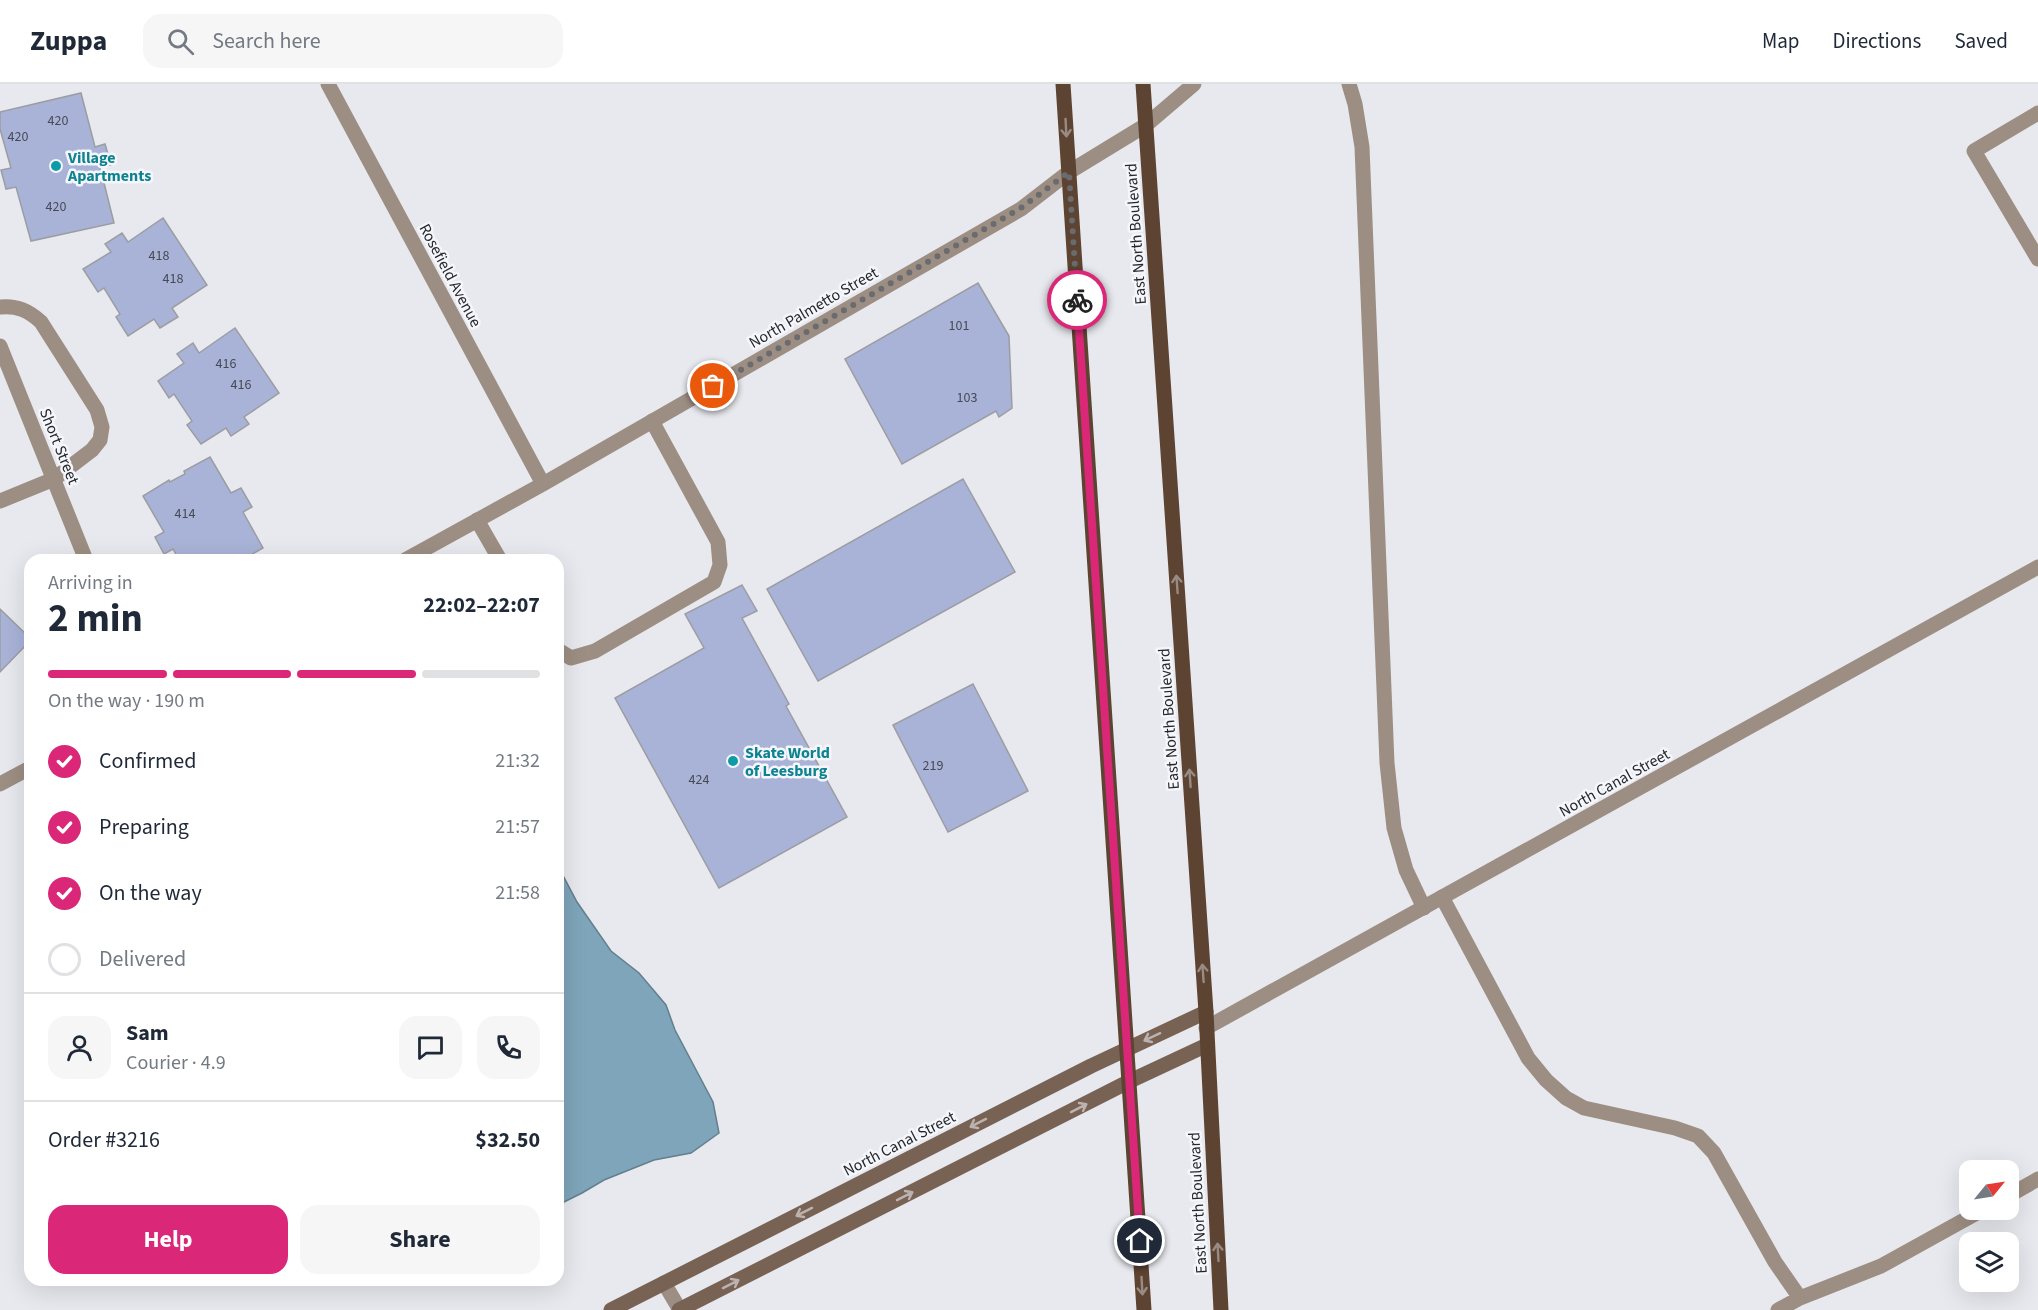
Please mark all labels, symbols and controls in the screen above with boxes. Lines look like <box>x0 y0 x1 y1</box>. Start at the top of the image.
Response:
search box <box>143 14 563 68</box>
text: Zuppa <box>30 21 107 61</box>
icon: search <box>164 25 197 58</box>
text: Search here <box>212 25 321 57</box>
text: Map <box>1762 26 1800 56</box>
text: Directions <box>1833 26 1921 56</box>
text: Saved <box>1954 26 2008 56</box>
house number: 420 <box>48 111 68 131</box>
one-way arrow <box>1061 117 1072 137</box>
house number: 420 <box>8 127 28 147</box>
place label: Village Apartments <box>67 147 151 187</box>
marker: Village Apartments <box>49 159 63 173</box>
street label: East North Boulevard <box>1120 162 1152 305</box>
house number: 420 <box>46 197 66 217</box>
street label: Rosefield Avenue <box>414 220 487 331</box>
house number: 418 <box>149 246 169 266</box>
street label: North Palmetto Street <box>745 262 883 354</box>
house number: 418 <box>163 269 183 289</box>
courier <box>1047 270 1107 330</box>
icon: bike <box>1061 284 1094 317</box>
house number: 101 <box>949 316 969 336</box>
house number: 416 <box>216 354 236 374</box>
pin <box>687 360 738 411</box>
icon: bag <box>696 369 729 402</box>
house number: 416 <box>231 375 251 395</box>
house number: 103 <box>957 388 977 408</box>
street label: Short Street <box>34 405 85 488</box>
house number: 414 <box>175 504 195 524</box>
text: Arriving in <box>48 569 133 597</box>
one-way arrow <box>1171 574 1182 594</box>
text: 22:02–22:07 <box>423 589 540 621</box>
text: 2 min <box>48 591 143 647</box>
street label: East North Boulevard <box>1153 647 1185 790</box>
text: On the way · 190 m <box>48 687 205 715</box>
place label: Skate World of Leesburg <box>745 742 830 782</box>
street label: North Canal Street <box>1555 743 1674 822</box>
icon: check <box>48 745 81 778</box>
text: Confirmed <box>99 745 196 777</box>
text: 21:32 <box>495 747 540 775</box>
marker: Skate World of Leesburg <box>726 754 740 768</box>
house number: 219 <box>923 756 943 776</box>
one-way arrow <box>1184 769 1195 789</box>
house number: 424 <box>689 770 709 790</box>
icon: check <box>48 811 81 844</box>
text: Preparing <box>99 811 189 843</box>
text: 21:57 <box>495 813 540 841</box>
icon: check <box>48 877 81 910</box>
text: On the way <box>99 877 202 909</box>
text: 21:58 <box>495 879 540 907</box>
text: Delivered <box>99 943 186 975</box>
one-way arrow <box>1197 963 1208 983</box>
button: person <box>48 1016 111 1079</box>
button: chat <box>399 1016 462 1079</box>
button: phone <box>477 1016 540 1079</box>
text: Sam <box>126 1017 169 1049</box>
one-way arrow <box>1144 1031 1162 1043</box>
text: Courier · 4.9 <box>126 1049 226 1077</box>
one-way arrow <box>1070 1102 1087 1114</box>
street label: North Canal Street <box>840 1106 960 1182</box>
one-way arrow <box>969 1118 987 1130</box>
text: Order #3216 <box>48 1124 160 1156</box>
text: $32.50 <box>475 1124 540 1156</box>
street label: East North Boulevard <box>1183 1132 1213 1274</box>
north arrow <box>1959 1160 2019 1220</box>
map controls <box>1959 1160 2019 1292</box>
one-way arrow <box>895 1189 913 1201</box>
button: Help <box>48 1205 288 1274</box>
button: Share <box>300 1205 540 1274</box>
one-way arrow <box>796 1206 813 1218</box>
pin <box>1114 1215 1165 1266</box>
icon: home <box>1123 1224 1156 1257</box>
button: layers <box>1959 1232 2019 1292</box>
one-way arrow <box>1212 1242 1223 1262</box>
one-way arrow <box>1137 1276 1148 1296</box>
one-way arrow <box>721 1277 739 1289</box>

